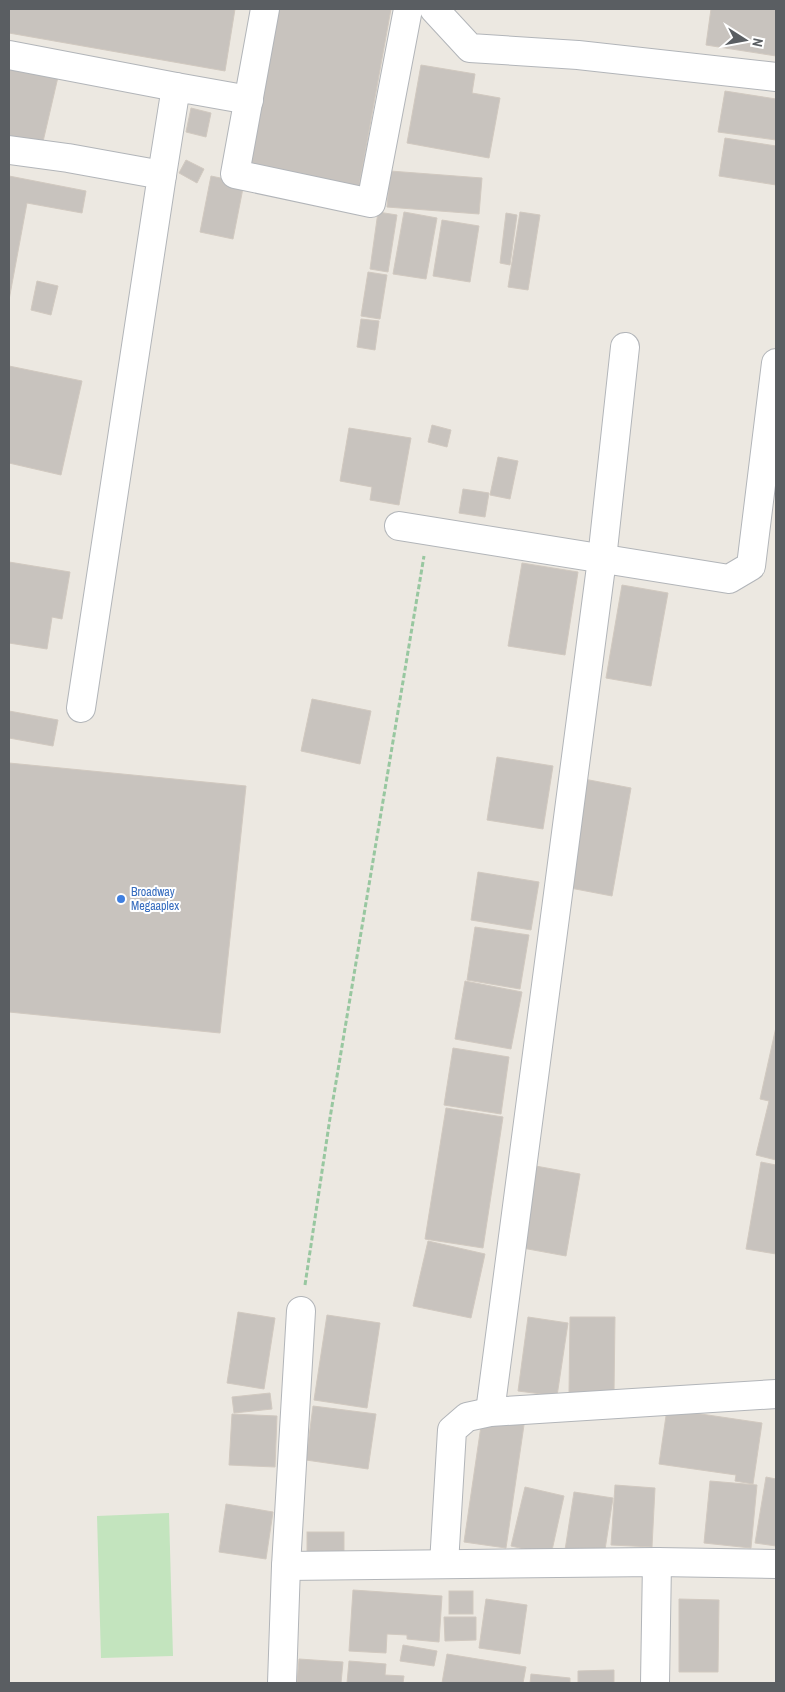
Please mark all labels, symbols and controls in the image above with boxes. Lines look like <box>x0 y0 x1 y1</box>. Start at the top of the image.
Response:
north arrow <box>720 15 770 65</box>
text: N <box>748 37 767 48</box>
place label: Broadway Megaaplex <box>131 884 179 914</box>
marker: Broadway Megaaplex <box>115 893 127 905</box>

